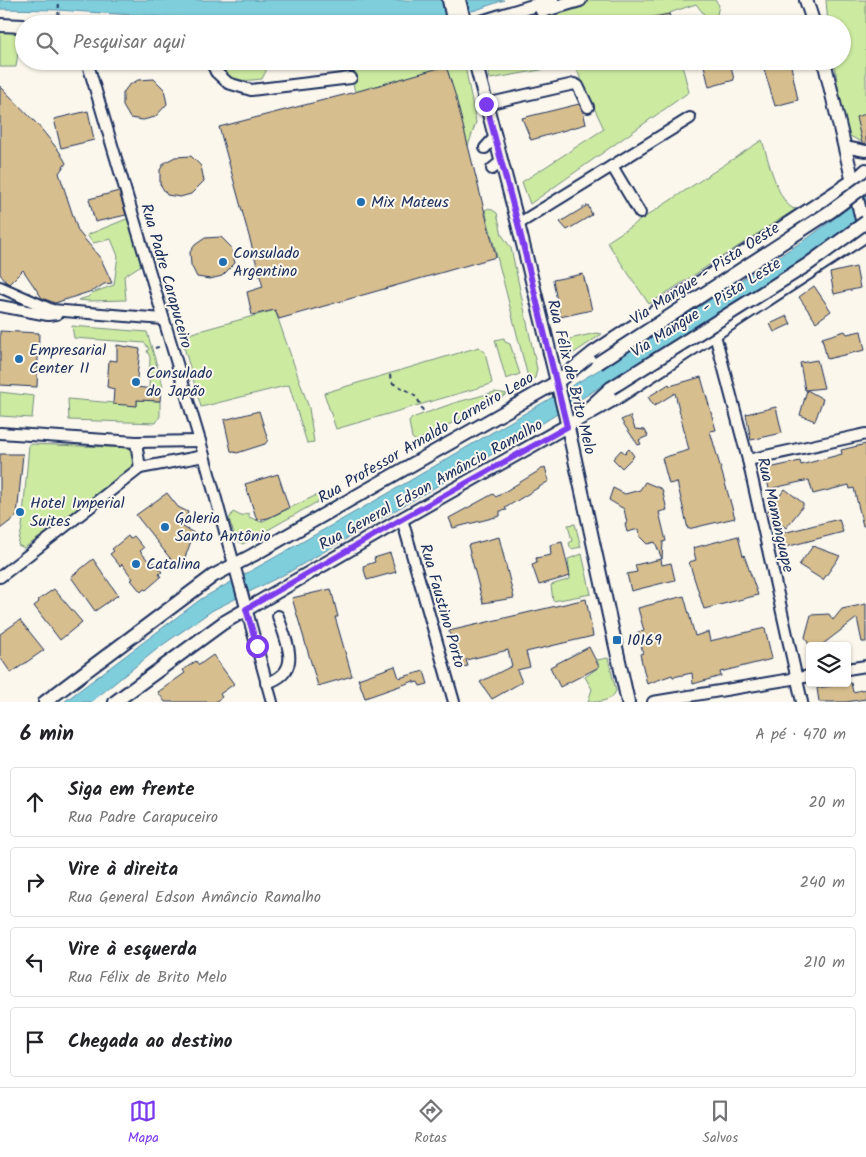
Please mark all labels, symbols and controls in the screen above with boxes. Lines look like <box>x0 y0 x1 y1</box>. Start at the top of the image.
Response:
search box <box>15 15 851 70</box>
text: Pesquisar aqui <box>73 28 185 58</box>
icon: search <box>33 29 61 57</box>
route end <box>475 93 498 116</box>
place label: Mix Mateus <box>371 190 449 215</box>
marker: Mix Mateus <box>355 196 367 208</box>
street label: Rua Padre Carapuceiro <box>133 200 199 352</box>
street label: Via Mangue - Pista Oeste <box>625 216 785 332</box>
place label: Consulado Argentino <box>233 241 300 284</box>
street label: Via Mangue - Pista Leste <box>626 252 786 364</box>
marker: Consulado Argentino <box>217 256 229 268</box>
street label: Rua Félix de Brito Melo <box>540 297 602 457</box>
place label: Empresarial Center II <box>29 338 106 381</box>
marker: Empresarial Center II <box>13 353 25 365</box>
place label: Consulado do Japão <box>146 361 213 404</box>
street label: Rua Professor Arnaldo Carneiro Leao <box>313 366 539 510</box>
marker: Consulado do Japão <box>130 376 142 388</box>
street label: Rua General Edson Amâncio Ramalho <box>314 413 548 557</box>
street label: Rua Mamanguape <box>750 455 800 575</box>
place label: Hotel Imperial Suites <box>30 491 125 534</box>
marker: Hotel Imperial Suites <box>14 506 26 518</box>
place label: Galeria Santo Antônio <box>175 506 271 549</box>
marker: Galeria Santo Antônio <box>159 521 171 533</box>
street label: Rua Faustino Porto <box>412 541 472 671</box>
place label: Catalina <box>146 552 201 577</box>
marker: Catalina <box>130 558 142 570</box>
place label: 10169 <box>627 628 662 653</box>
marker: 10169 <box>611 634 623 646</box>
route start <box>246 635 269 658</box>
map controls <box>806 642 851 687</box>
button: layers <box>806 642 851 687</box>
text: 6 min <box>20 718 74 751</box>
text: A pé · 470 m <box>755 722 846 747</box>
text: Siga em frente <box>68 775 195 805</box>
icon: ahead <box>21 788 49 816</box>
text: 20 m <box>809 790 845 815</box>
text: Rua Padre Carapuceiro <box>68 805 218 830</box>
text: Vire à direita <box>68 855 178 885</box>
icon: right <box>21 868 49 896</box>
text: 240 m <box>800 870 845 895</box>
text: Rua General Edson Amâncio Ramalho <box>68 885 321 910</box>
text: Vire à esquerda <box>68 935 197 965</box>
icon: left <box>21 948 49 976</box>
text: 210 m <box>804 950 845 975</box>
text: Rua Félix de Brito Melo <box>68 965 227 990</box>
text: Chegada ao destino <box>68 1027 233 1057</box>
icon: arrive <box>21 1028 49 1056</box>
tab: Mapa <box>128 1097 159 1149</box>
tab: Rotas <box>414 1097 447 1149</box>
tab: Salvos <box>702 1097 738 1149</box>

